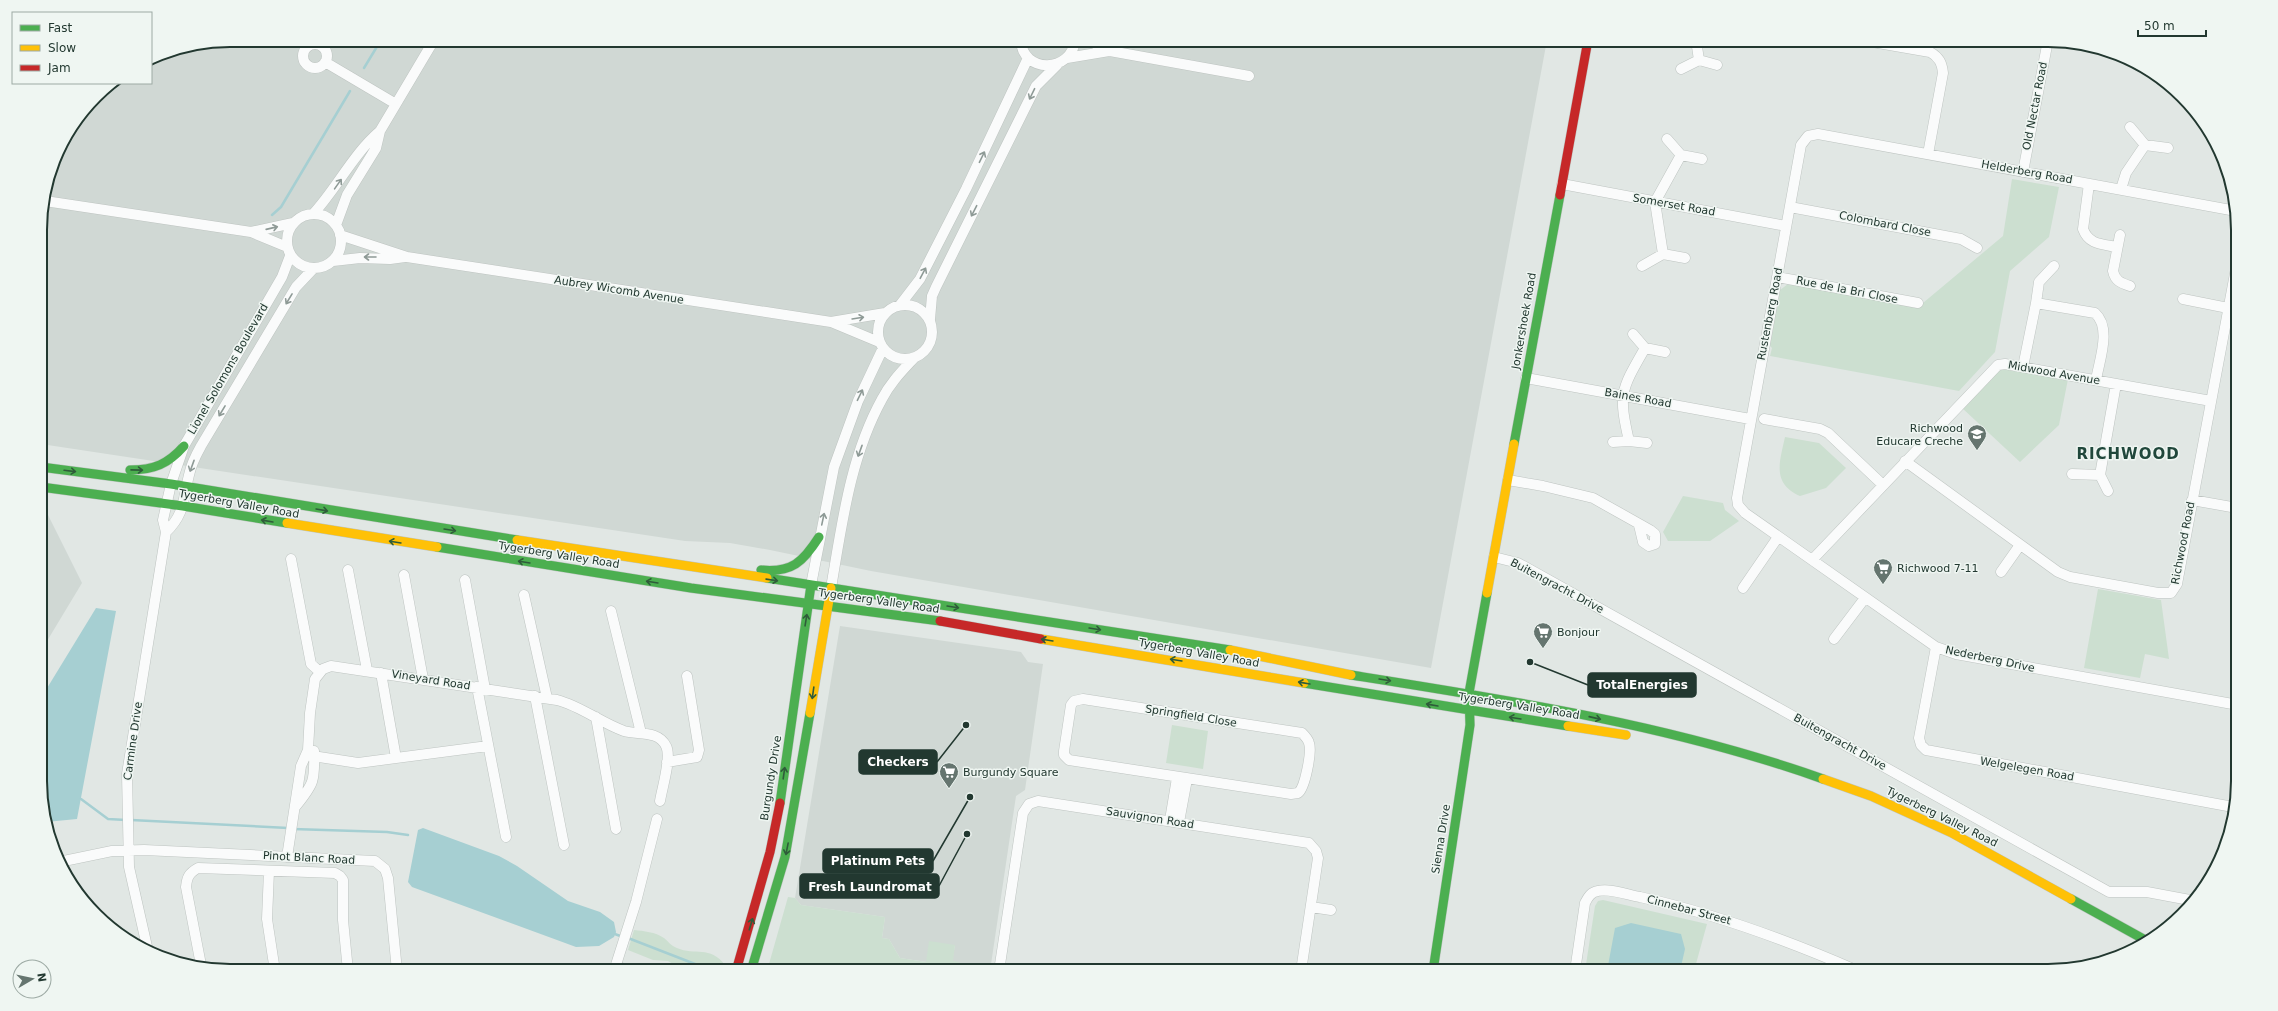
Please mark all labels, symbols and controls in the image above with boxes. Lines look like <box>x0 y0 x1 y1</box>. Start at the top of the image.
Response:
legend <box>12 12 152 84</box>
scale bar <box>2138 12 2206 38</box>
text: 50 m <box>2144 19 2175 33</box>
text: Fast <box>48 21 72 35</box>
text: Slow <box>48 41 76 55</box>
text: Jam <box>47 61 71 75</box>
street label: Old Nectar Road <box>2020 61 2050 151</box>
one-way arrow <box>1028 88 1035 100</box>
one-way arrow <box>979 152 986 164</box>
street label: Helderberg Road <box>1980 158 2074 186</box>
one-way arrow <box>334 178 342 189</box>
street label: Somerset Road <box>1632 191 1716 219</box>
one-way arrow <box>970 204 977 216</box>
street label: Colombard Close <box>1838 209 1932 239</box>
one-way arrow <box>265 223 278 231</box>
one-way arrow <box>364 254 377 261</box>
street label: Rustenberg Road <box>1755 267 1785 361</box>
one-way arrow <box>920 268 927 280</box>
street label: Jonkershoek Road <box>1509 272 1539 371</box>
street label: Aubrey Wicomb Avenue <box>553 273 685 307</box>
street label: Rue de la Bri Close <box>1795 274 1899 306</box>
one-way arrow <box>284 293 292 305</box>
street label: Lionel Solomons Boulevard <box>185 301 271 437</box>
one-way arrow <box>851 314 864 322</box>
street label: Midwood Avenue <box>2007 358 2101 388</box>
street label: Baines Road <box>1603 386 1673 410</box>
one-way arrow <box>857 390 864 402</box>
one-way arrow <box>217 405 225 417</box>
place label: Richwood Educare Creche <box>1876 422 1963 448</box>
school or university icon: Richwood Educare Creche <box>1966 423 1988 451</box>
one-way arrow <box>855 445 863 457</box>
district label: RICHWOOD <box>2076 445 2180 463</box>
one-way arrow <box>188 459 196 471</box>
one-way arrow <box>130 466 143 474</box>
one-way arrow <box>63 467 76 474</box>
street label: Tygerberg Valley Road <box>177 487 300 521</box>
street label: Richwood Road <box>2169 500 2197 586</box>
one-way arrow <box>315 506 328 514</box>
one-way arrow <box>819 513 827 526</box>
one-way arrow <box>261 517 274 525</box>
one-way arrow <box>443 526 456 534</box>
one-way arrow <box>389 538 402 546</box>
street label: Tygerberg Valley Road <box>497 539 620 571</box>
street label: Buitengracht Drive <box>1508 556 1606 616</box>
supermarket icon: Richwood 7-11 <box>1872 557 1894 585</box>
one-way arrow <box>518 558 531 566</box>
place label: Richwood 7-11 <box>1897 562 1979 575</box>
one-way arrow <box>765 576 778 584</box>
one-way arrow <box>646 578 659 586</box>
street label: Tygerberg Valley Road <box>817 586 940 616</box>
one-way arrow <box>946 603 959 611</box>
one-way arrow <box>802 614 810 627</box>
supermarket icon: Bonjour <box>1532 621 1554 649</box>
one-way arrow <box>1088 625 1101 633</box>
place label: Bonjour <box>1557 626 1600 639</box>
one-way arrow <box>1041 635 1054 643</box>
street label: Tygerberg Valley Road <box>1137 636 1260 670</box>
street label: Nederberg Drive <box>1944 643 2036 675</box>
one-way arrow <box>1170 656 1183 664</box>
street label: Vineyard Road <box>391 667 471 693</box>
callout: TotalEnergies <box>1588 673 1696 697</box>
one-way arrow <box>1378 676 1391 684</box>
text: TotalEnergies <box>1596 678 1688 692</box>
one-way arrow <box>1298 679 1311 687</box>
one-way arrow <box>809 686 817 699</box>
street label: Tygerberg Valley Road <box>1457 690 1580 722</box>
street label: Carmine Drive <box>121 701 145 781</box>
one-way arrow <box>1426 701 1439 709</box>
street label: Springfield Close <box>1144 702 1238 730</box>
street label: Buitengracht Drive <box>1791 711 1889 773</box>
one-way arrow <box>1509 714 1522 722</box>
one-way arrow <box>1588 715 1601 723</box>
street label: Burgundy Drive <box>758 734 784 822</box>
callout: Checkers <box>859 750 937 774</box>
street label: Welgelegen Road <box>1979 754 2075 784</box>
text: Checkers <box>867 755 929 769</box>
supermarket icon: Burgundy Square <box>938 761 960 789</box>
place label: Burgundy Square <box>963 766 1059 779</box>
one-way arrow <box>780 767 788 780</box>
street label: Tygerberg Valley Road <box>1883 784 2000 850</box>
street label: Sienna Drive <box>1429 803 1453 875</box>
street label: Sauvignon Road <box>1105 805 1195 831</box>
one-way arrow <box>783 842 791 855</box>
street label: Pinot Blanc Road <box>263 849 355 867</box>
callout: Platinum Pets <box>823 849 933 873</box>
text: Platinum Pets <box>831 854 925 868</box>
callout: Fresh Laundromat <box>800 874 939 898</box>
text: Fresh Laundromat <box>808 880 932 894</box>
street label: Cinnebar Street <box>1645 893 1733 928</box>
one-way arrow <box>748 918 755 931</box>
north arrow <box>12 959 52 999</box>
text: N <box>34 972 49 983</box>

